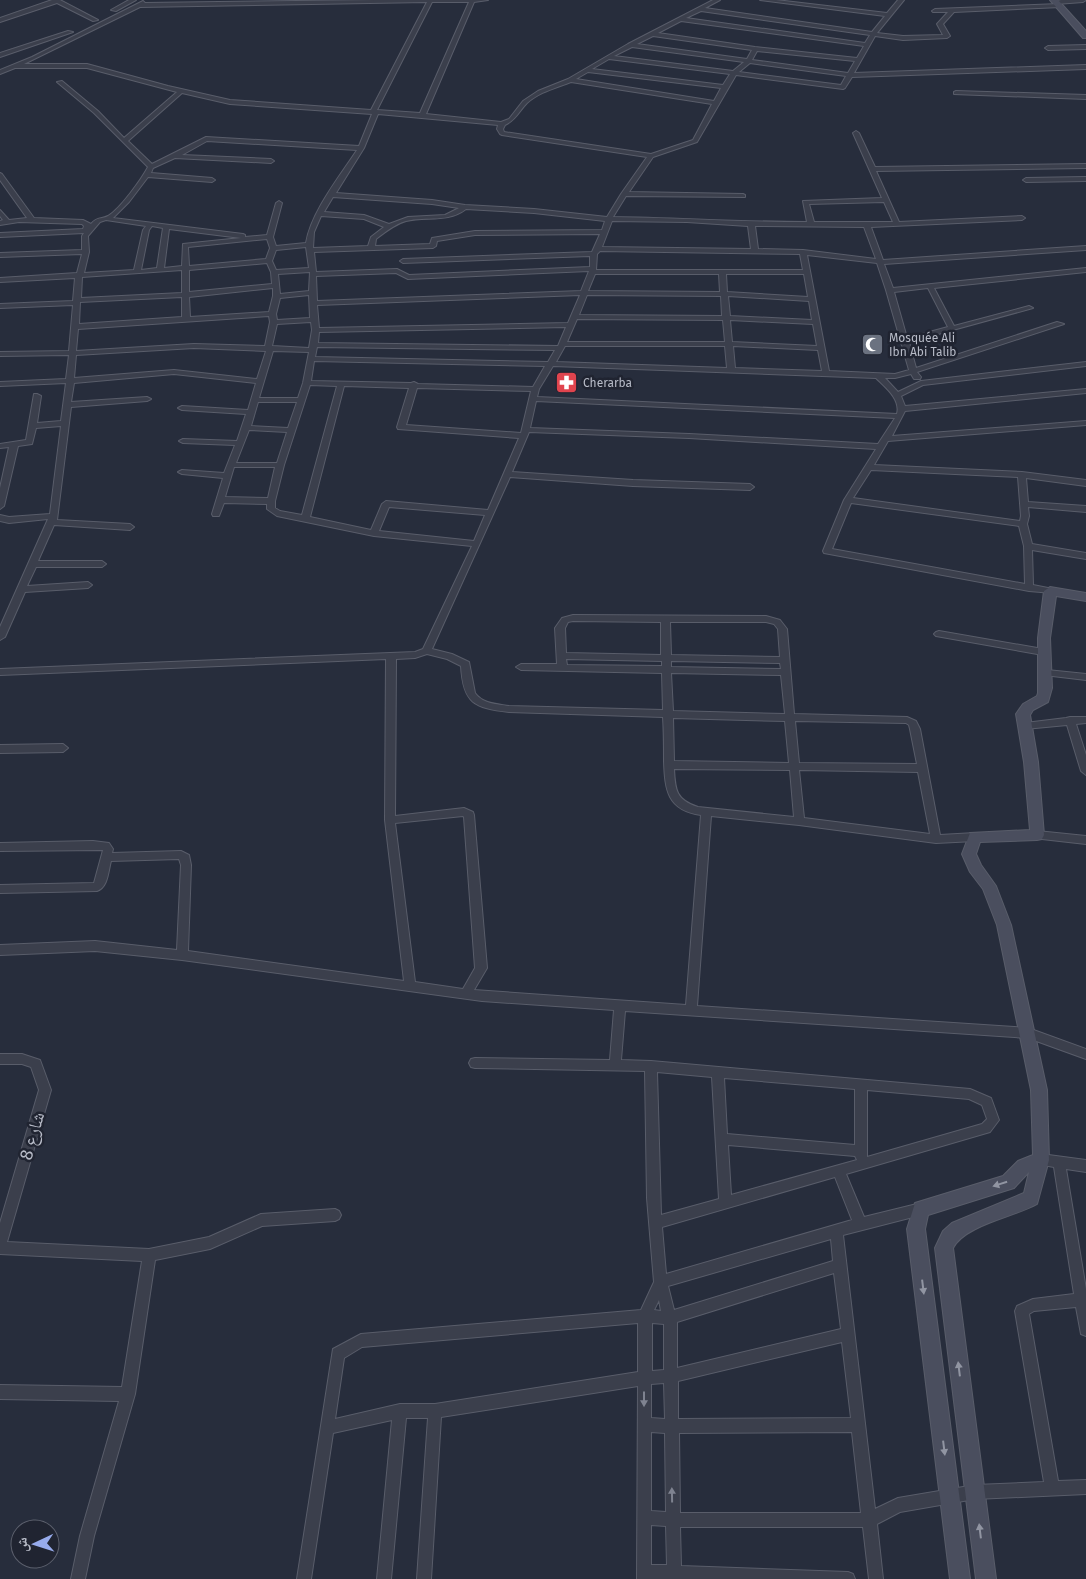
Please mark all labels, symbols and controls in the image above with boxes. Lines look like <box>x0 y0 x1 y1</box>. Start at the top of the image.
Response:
place label: Mosquée Ali Ibn Abi Talib <box>889 331 957 359</box>
mosque icon: Mosquée Ali Ibn Abi Talib <box>861 333 885 357</box>
pharmacy icon: Cherarba <box>555 371 579 395</box>
place label: Cherarba <box>583 376 632 390</box>
street label: شارع 8 <box>15 1109 49 1163</box>
one-way arrow <box>992 1180 1007 1188</box>
one-way arrow <box>919 1279 927 1295</box>
one-way arrow <box>955 1361 963 1377</box>
one-way arrow <box>640 1392 648 1408</box>
one-way arrow <box>940 1440 948 1456</box>
one-way arrow <box>668 1487 676 1503</box>
north arrow <box>10 1519 60 1569</box>
one-way arrow <box>976 1522 984 1538</box>
text: ش <box>14 1537 32 1553</box>

